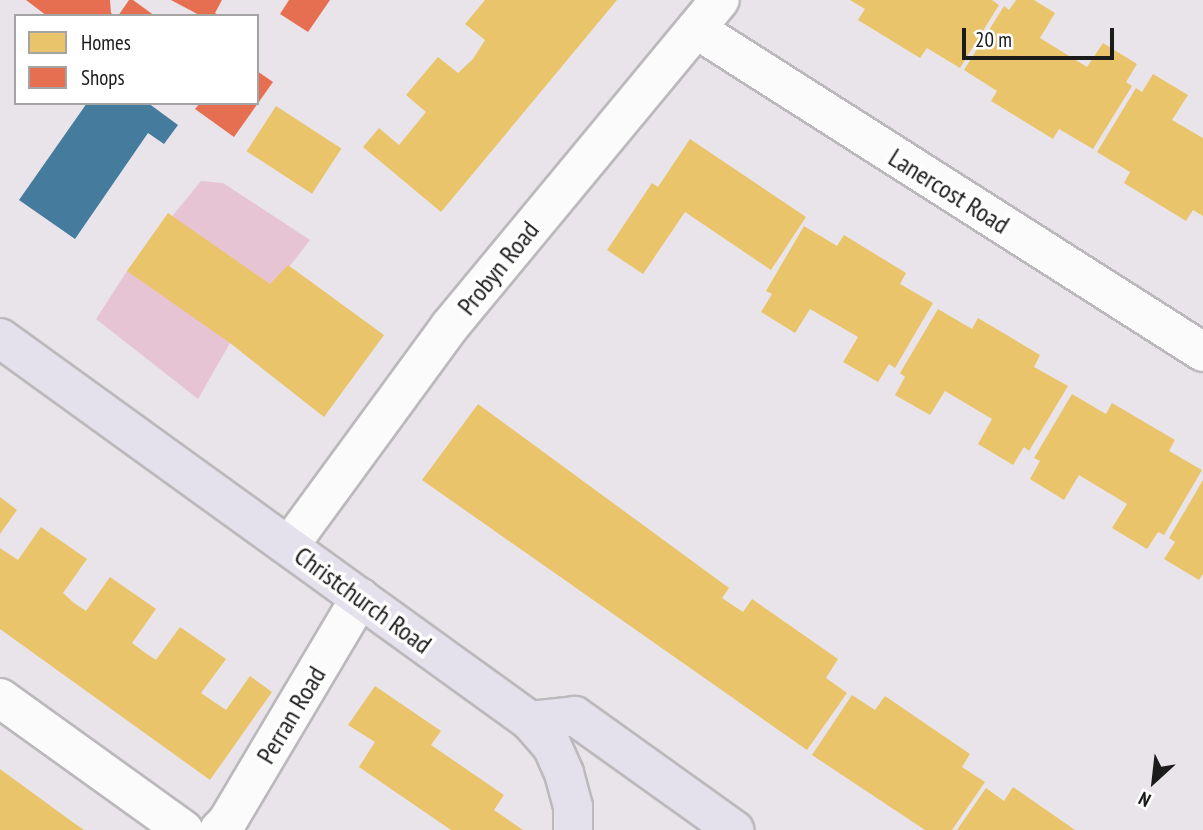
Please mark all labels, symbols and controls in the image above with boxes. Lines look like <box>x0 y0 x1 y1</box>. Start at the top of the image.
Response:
legend <box>14 14 259 105</box>
scale bar <box>965 14 1117 58</box>
text: 20 m <box>975 26 1012 53</box>
text: Homes <box>81 29 131 56</box>
text: Shops <box>81 64 125 91</box>
street label: Lanercost Road <box>883 142 1015 240</box>
street label: Probyn Road <box>451 215 545 321</box>
street label: Christchurch Road <box>288 540 438 660</box>
street label: Perran Road <box>250 661 332 769</box>
north arrow <box>1119 746 1189 816</box>
text: N <box>1134 787 1154 813</box>

